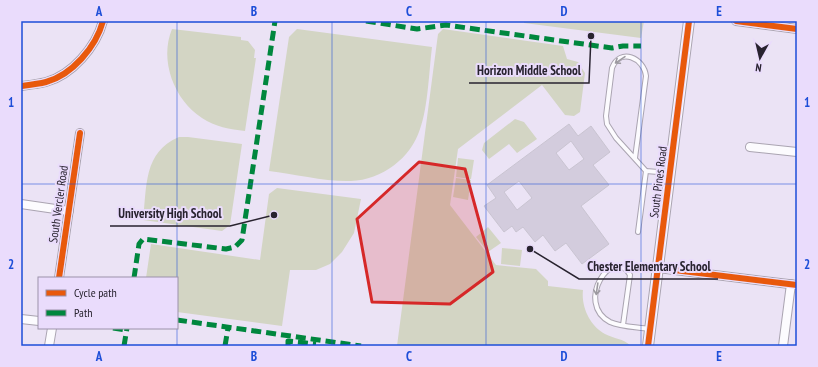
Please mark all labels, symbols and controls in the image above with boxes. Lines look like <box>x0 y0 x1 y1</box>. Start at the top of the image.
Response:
text: A <box>95 3 103 20</box>
text: B <box>251 3 257 20</box>
text: C <box>406 3 412 20</box>
text: D <box>561 3 568 20</box>
text: E <box>716 3 722 20</box>
north arrow <box>740 38 780 78</box>
one-way arrow <box>615 56 626 64</box>
callout: Horizon Middle School <box>469 58 589 83</box>
text: N <box>755 61 763 75</box>
text: Horizon Middle School <box>477 62 582 79</box>
text: 1 <box>8 94 14 111</box>
text: 1 <box>804 94 810 111</box>
street label: South Pines Road <box>646 145 670 219</box>
street label: South Vercler Road <box>45 164 71 244</box>
callout: University High School <box>110 201 230 226</box>
text: University High School <box>118 205 223 222</box>
callout: Chester Elementary School <box>579 254 718 279</box>
text: 2 <box>8 256 14 273</box>
text: 2 <box>804 256 810 273</box>
text: Chester Elementary School <box>587 258 711 275</box>
legend <box>38 277 178 329</box>
one-way arrow <box>593 282 601 295</box>
text: Cycle path <box>74 285 117 300</box>
text: Path <box>74 305 92 320</box>
text: A <box>95 348 103 365</box>
text: B <box>251 348 257 365</box>
text: C <box>406 348 412 365</box>
text: D <box>561 348 568 365</box>
text: E <box>716 348 722 365</box>

